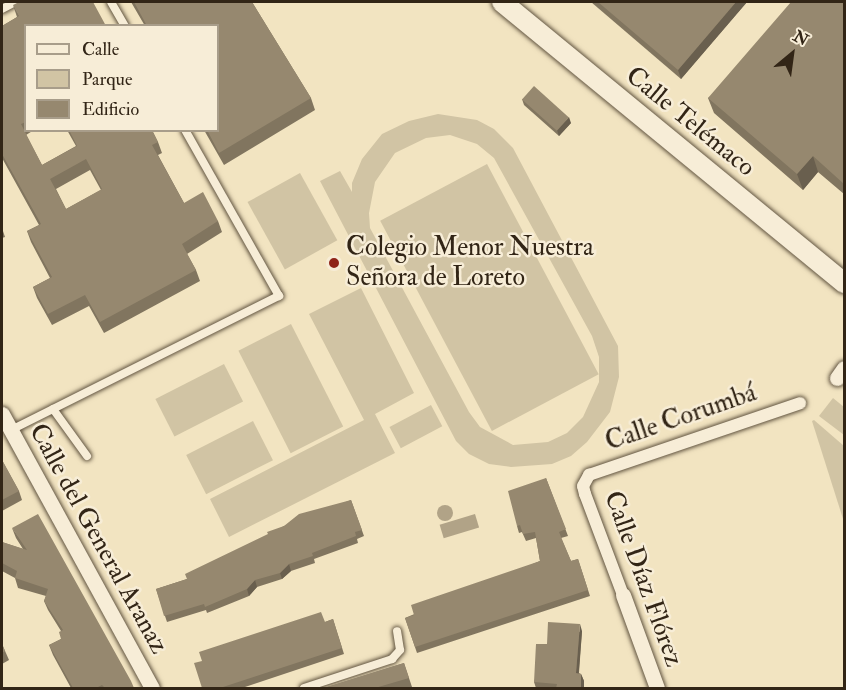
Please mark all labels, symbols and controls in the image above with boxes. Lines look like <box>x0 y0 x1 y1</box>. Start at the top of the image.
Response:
legend <box>24 24 219 132</box>
north arrow <box>762 24 822 84</box>
text: N <box>790 26 812 50</box>
text: Calle <box>82 38 119 61</box>
street label: Calle Telémaco <box>619 60 761 184</box>
text: Parque <box>82 68 132 91</box>
text: Edificio <box>82 98 139 121</box>
place label: Colegio Menor Nuestra Señora de Loreto <box>346 232 594 294</box>
marker: Colegio Menor Nuestra Señora de Loreto <box>327 256 341 270</box>
street label: Calle Corumbá <box>602 378 760 458</box>
street label: Calle del General Aranaz <box>22 419 174 659</box>
street label: Calle Díaz Flórez <box>597 487 689 671</box>

